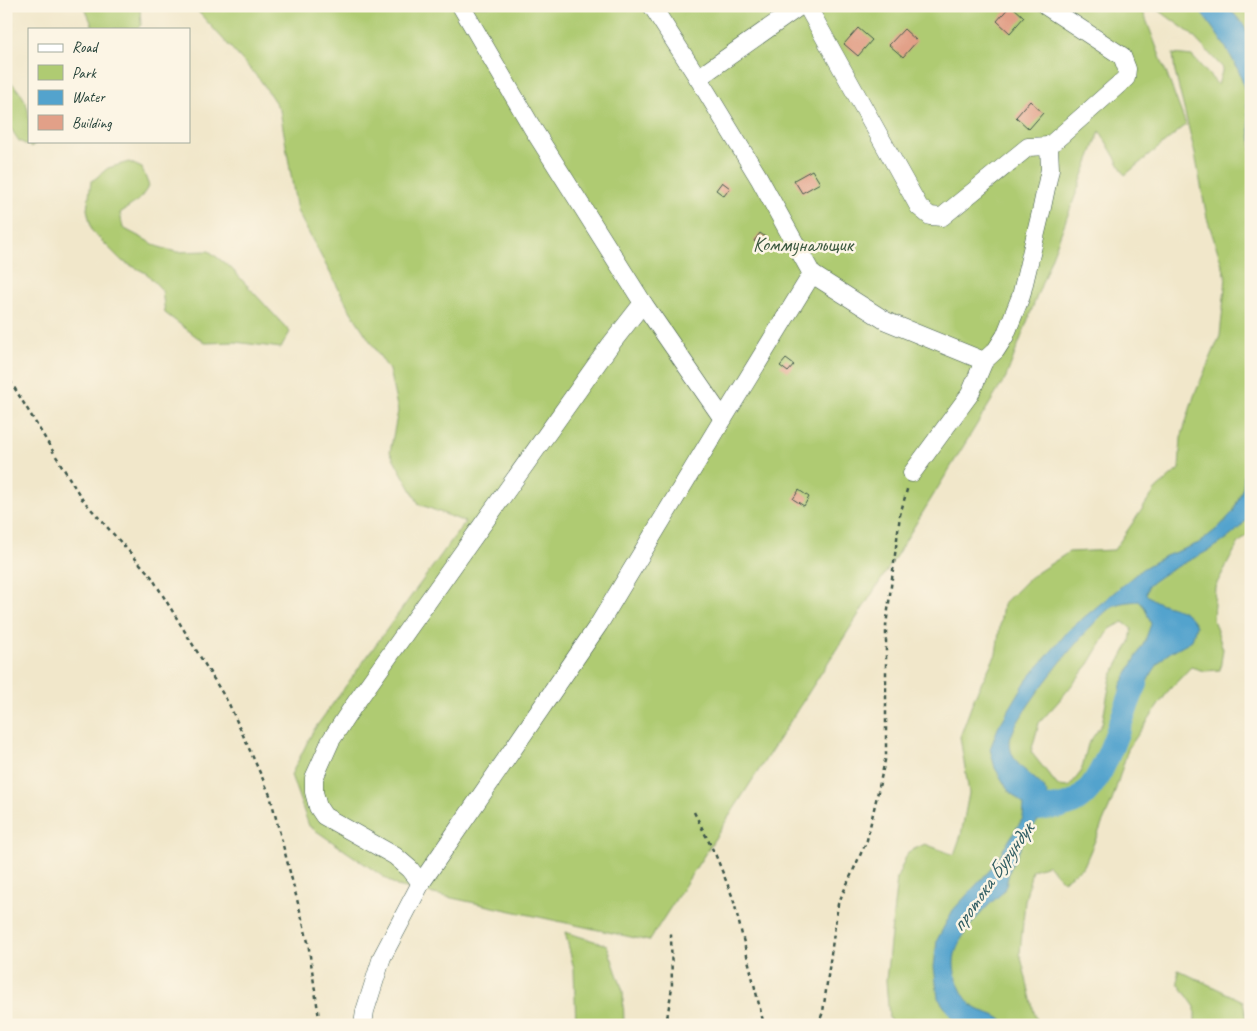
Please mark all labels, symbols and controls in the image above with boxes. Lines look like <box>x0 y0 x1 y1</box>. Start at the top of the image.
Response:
legend <box>28 28 190 142</box>
text: Road <box>72 38 99 57</box>
text: Park <box>72 64 97 83</box>
text: Water <box>72 88 106 107</box>
text: Building <box>72 114 112 133</box>
park label: Коммунальщик <box>753 232 855 257</box>
water label: протока Бурундук <box>945 815 1041 937</box>

